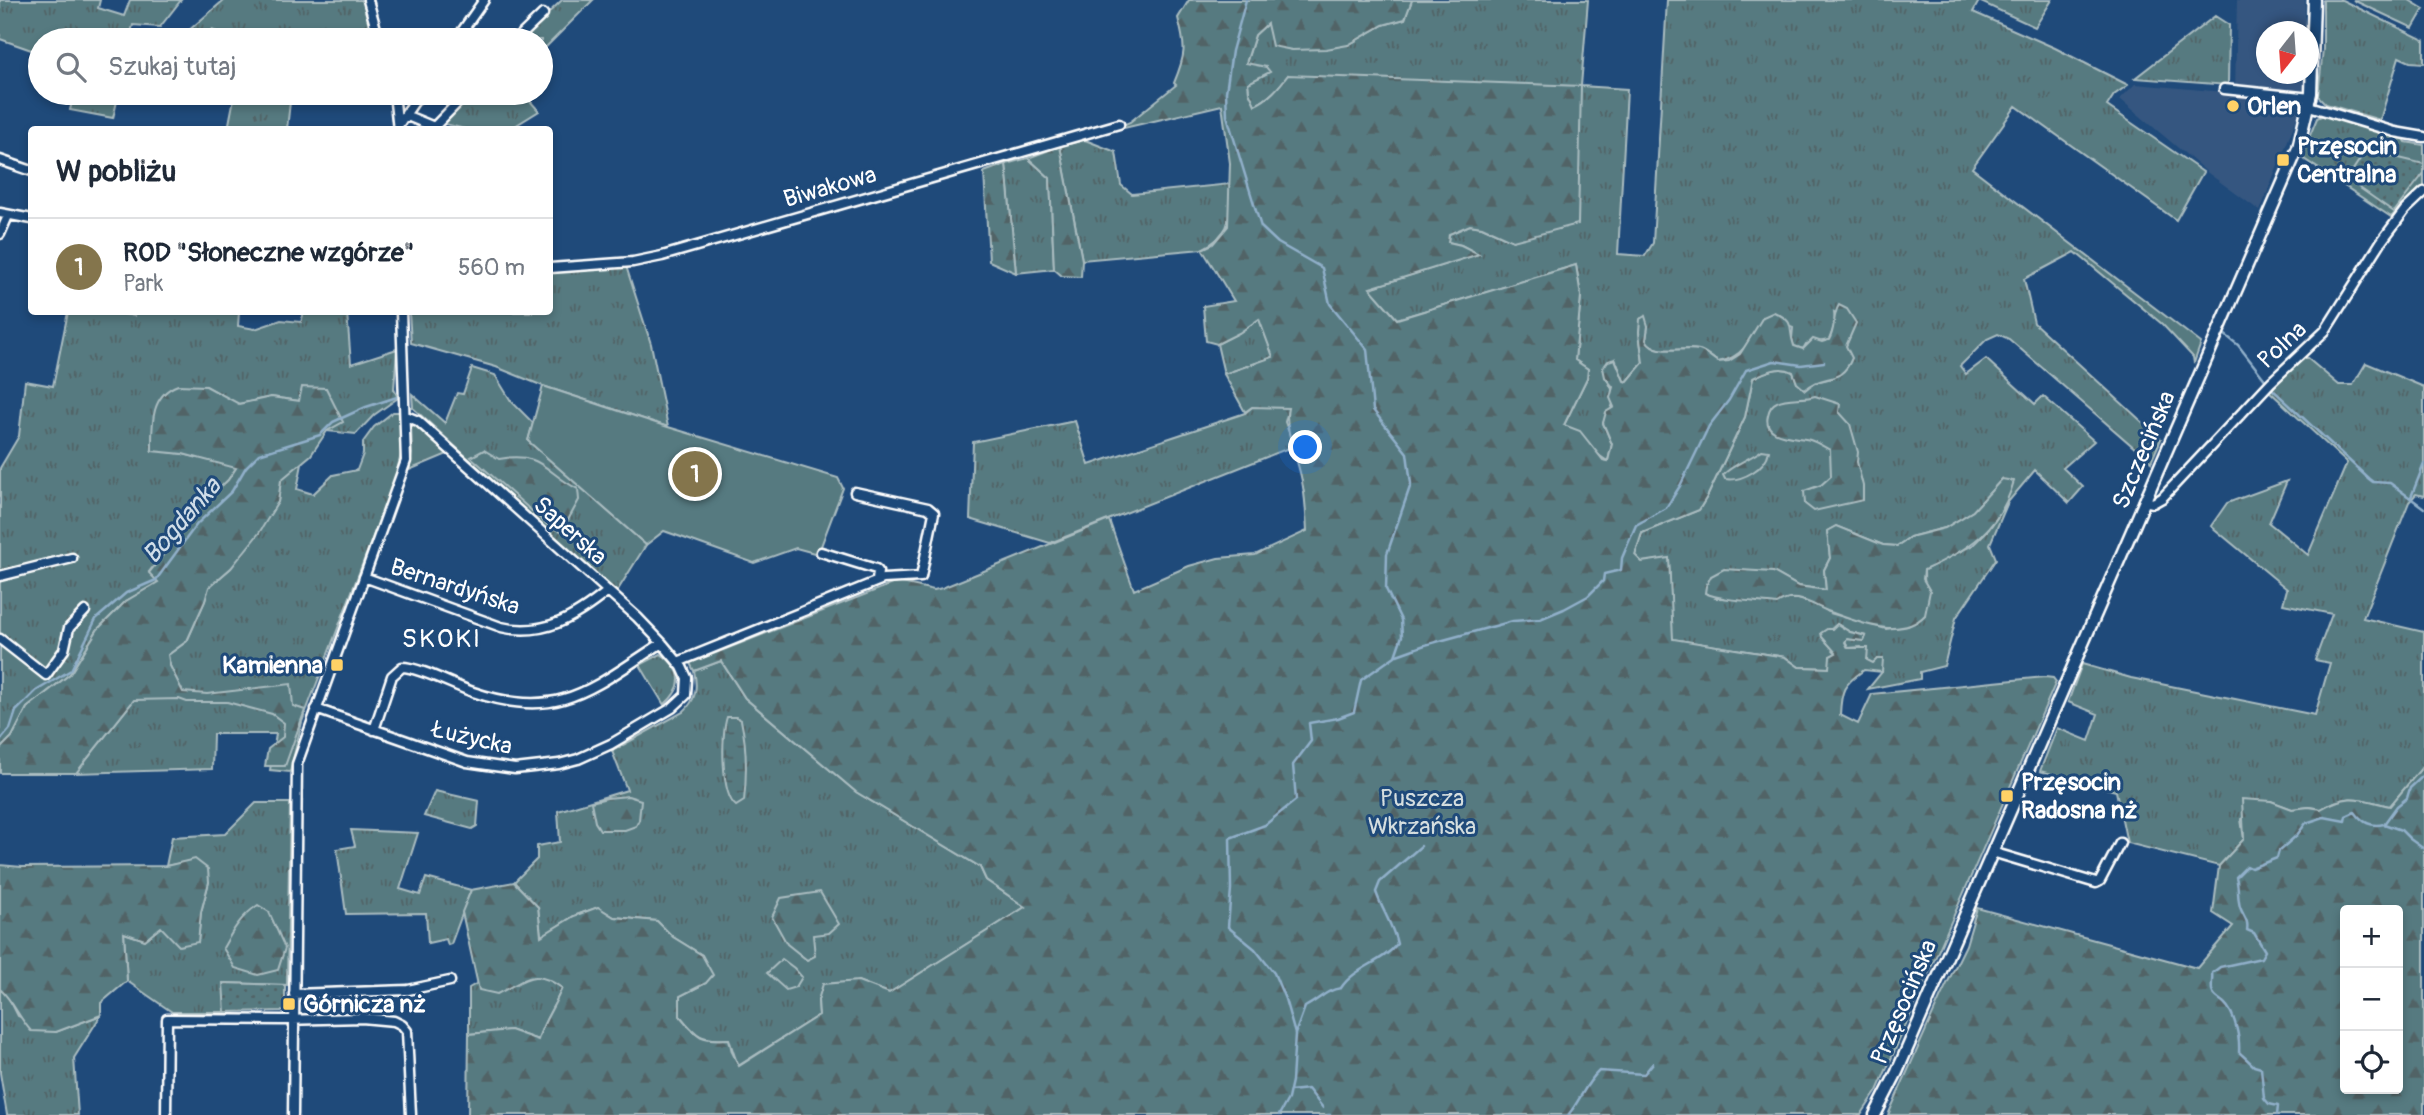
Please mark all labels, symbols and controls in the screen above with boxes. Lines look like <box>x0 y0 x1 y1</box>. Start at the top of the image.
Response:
north arrow <box>2256 21 2319 84</box>
search box <box>28 28 553 105</box>
icon: search <box>52 48 90 86</box>
text: Szukaj tutaj <box>108 51 236 83</box>
place label: Orlen <box>2247 92 2301 121</box>
marker: Orlen <box>2225 98 2241 114</box>
place label: Przęsocin Centralna <box>2297 132 2397 189</box>
marker: Przęsocin Centralna <box>2275 152 2291 168</box>
text: W pobliżu <box>56 153 176 190</box>
street label: Biwakowa <box>780 160 880 214</box>
text: ROD "Słoneczne wzgórze" <box>123 237 414 269</box>
text: 1 <box>75 253 84 282</box>
text: 560 m <box>458 253 525 282</box>
text: Park <box>123 269 163 298</box>
street label: Polna <box>2251 315 2313 375</box>
street label: Szczecińska <box>2106 387 2182 513</box>
your location <box>1288 430 1322 464</box>
pin: 1 <box>672 448 718 500</box>
water label: Bogdanka <box>136 470 229 571</box>
street label: Saperska <box>527 491 613 571</box>
street label: Bernardyńska <box>387 552 523 622</box>
district label: SKOKI <box>402 623 482 655</box>
place label: Kamienna <box>222 651 323 680</box>
marker: Kamienna <box>329 657 345 673</box>
street label: Łużycka <box>427 714 515 761</box>
place label: Przęsocin Radosna nż <box>2021 768 2137 825</box>
park label: Puszcza Wkrzańska <box>1368 784 1476 841</box>
marker: Przęsocin Radosna nż <box>1999 788 2015 804</box>
map controls <box>2340 905 2403 1094</box>
button: + <box>2340 905 2403 968</box>
street label: Przęsocińska <box>1865 935 1943 1069</box>
button: − <box>2340 968 2403 1031</box>
place label: Górnicza nż <box>303 990 426 1019</box>
marker: Górnicza nż <box>281 996 297 1012</box>
button: locate <box>2340 1031 2403 1094</box>

